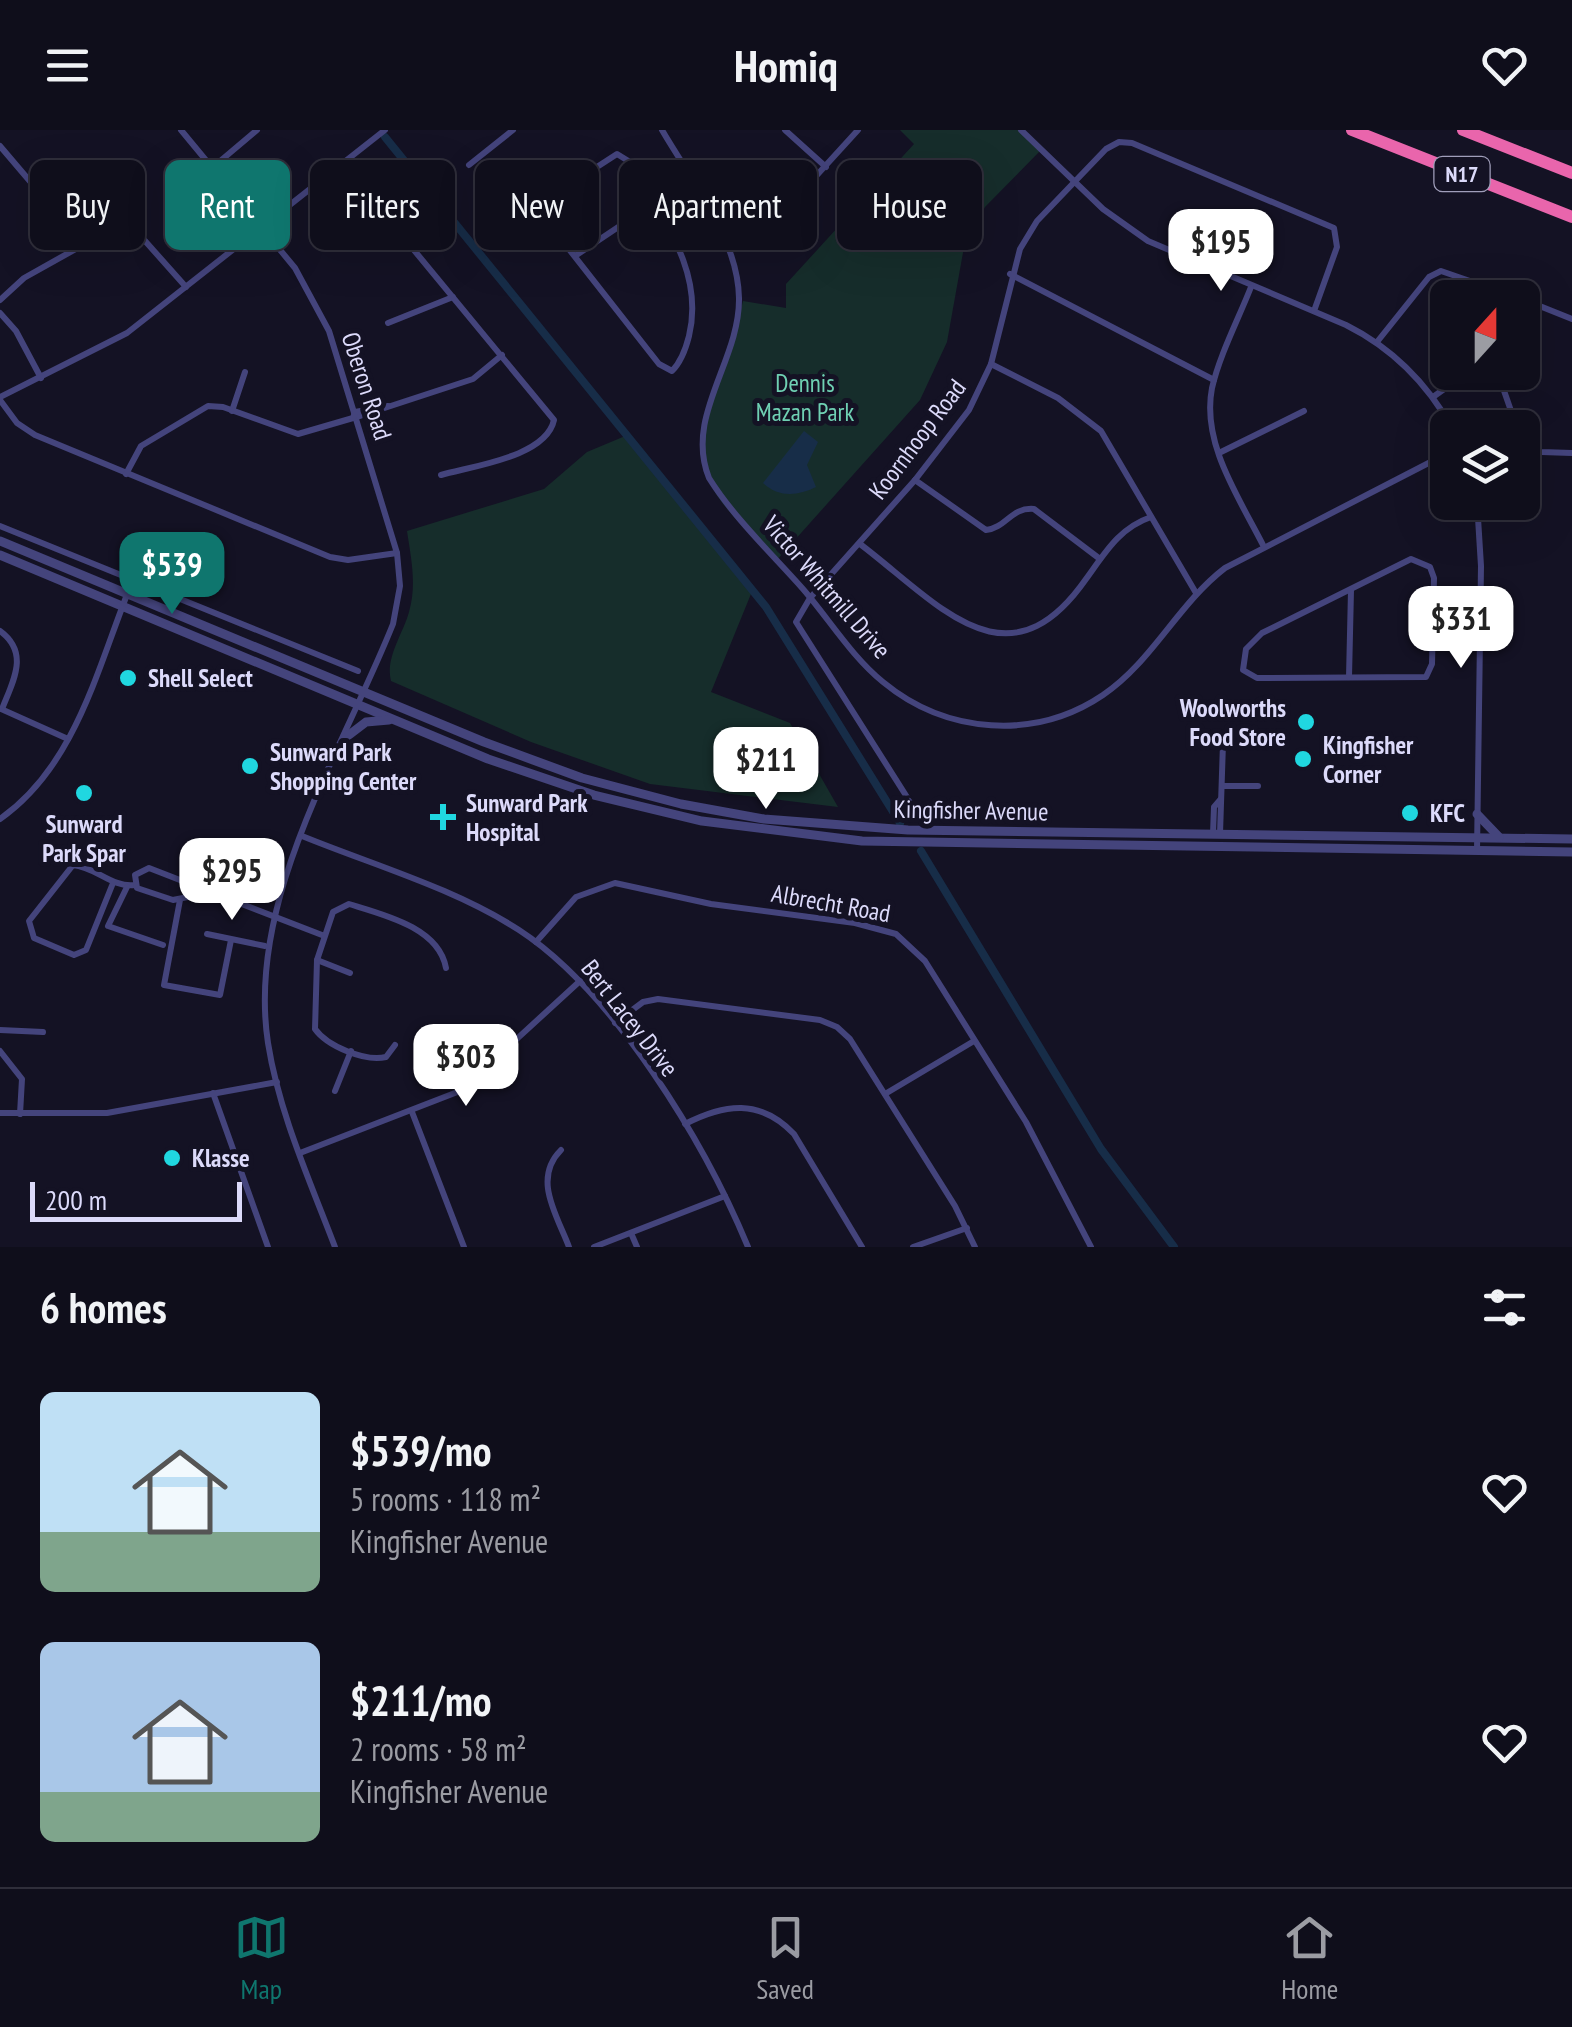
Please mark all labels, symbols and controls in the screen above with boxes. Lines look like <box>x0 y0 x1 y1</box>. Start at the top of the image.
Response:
text: Homiq <box>734 36 838 94</box>
icon: menu <box>40 38 95 93</box>
icon: heart <box>1477 38 1532 93</box>
road number: N17 <box>1434 157 1490 191</box>
chip: Buy <box>30 160 145 250</box>
chip: Rent <box>165 160 290 250</box>
chip: Filters <box>310 160 455 250</box>
chip: New <box>475 160 599 250</box>
chip: Apartment <box>619 160 817 250</box>
chip: House <box>837 160 982 250</box>
pin: $195 <box>1162 209 1280 294</box>
text: $195 <box>1190 220 1252 262</box>
north arrow <box>1430 280 1540 390</box>
map controls <box>1430 280 1540 520</box>
street label: Oberon Road <box>335 328 399 444</box>
park label: Dennis Mazan Park <box>756 367 854 428</box>
street label: Koornhoop Road <box>861 373 973 505</box>
button: layers <box>1430 410 1540 520</box>
street label: Victor Whitmill Drive <box>755 508 898 665</box>
pin: $539 <box>113 532 231 617</box>
text: $539 <box>141 543 203 585</box>
pin: $331 <box>1402 586 1520 671</box>
text: $331 <box>1430 597 1492 639</box>
place label: Shell Select <box>148 662 253 694</box>
marker: Shell Select <box>117 667 139 689</box>
place label: Woolworths Food Store <box>1179 692 1286 753</box>
marker: Woolworths Food Store <box>1295 711 1317 733</box>
pin: $211 <box>707 727 825 812</box>
place label: Kingfisher Corner <box>1323 729 1414 790</box>
place label: Sunward Park Shopping Center <box>270 736 417 797</box>
text: $211 <box>735 738 797 780</box>
marker: Kingfisher Corner <box>1292 748 1314 770</box>
marker: Sunward Park Shopping Center <box>239 755 261 777</box>
marker: Sunward Park Spar <box>73 782 95 804</box>
place label: Sunward Park Hospital <box>466 787 588 848</box>
street label: Kingfisher Avenue <box>893 793 1049 827</box>
place label: KFC <box>1430 797 1465 829</box>
marker: KFC <box>1399 802 1421 824</box>
marker: Sunward Park Hospital <box>430 804 456 830</box>
place label: Sunward Park Spar <box>42 808 126 869</box>
pin: $295 <box>173 838 291 923</box>
text: $295 <box>201 849 263 891</box>
street label: Albrecht Road <box>769 877 893 929</box>
street label: Bert Lacey Drive <box>574 953 686 1083</box>
pin: $303 <box>407 1024 525 1109</box>
text: $303 <box>435 1035 497 1077</box>
place label: Klasse <box>192 1142 250 1174</box>
marker: Klasse <box>161 1147 183 1169</box>
scale bar <box>30 1177 242 1222</box>
text: 200 m <box>45 1181 107 1218</box>
text: 6 homes <box>40 1280 167 1335</box>
icon: filters <box>1477 1280 1532 1335</box>
text: $539/mo <box>350 1423 492 1478</box>
icon: home <box>120 1432 240 1552</box>
icon: heart <box>1477 1465 1532 1520</box>
text: 5 rooms · 118 m² <box>350 1478 541 1520</box>
text: Kingfisher Avenue <box>350 1520 548 1562</box>
text: $211/mo <box>350 1673 492 1728</box>
icon: home <box>120 1682 240 1802</box>
icon: heart <box>1477 1715 1532 1770</box>
text: 2 rooms · 58 m² <box>350 1728 527 1770</box>
text: Kingfisher Avenue <box>350 1770 548 1812</box>
tab: Map <box>234 1910 289 2007</box>
tab: Saved <box>756 1910 814 2007</box>
tab: Home <box>1281 1910 1338 2007</box>

